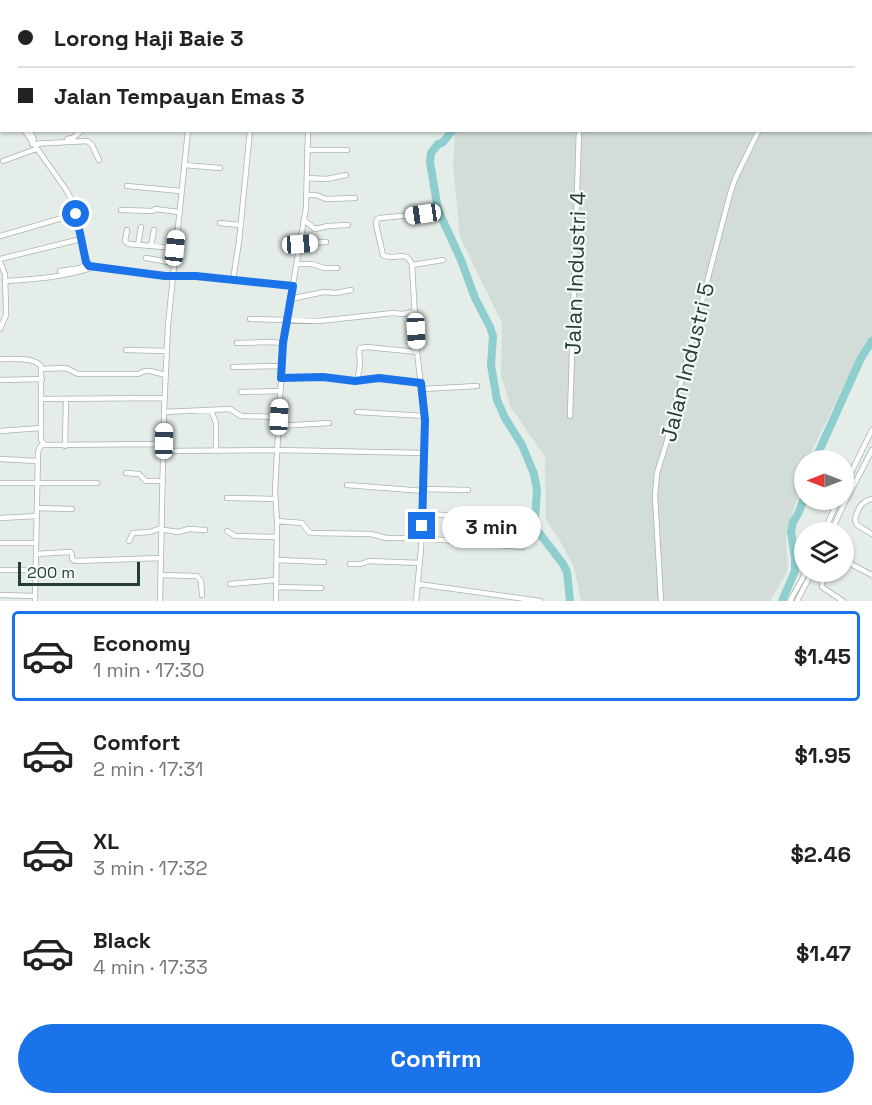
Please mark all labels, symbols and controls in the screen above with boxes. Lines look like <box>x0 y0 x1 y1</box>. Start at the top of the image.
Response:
text: Lorong Haji Baie 3 <box>54 24 244 52</box>
text: Jalan Tempayan Emas 3 <box>54 82 305 110</box>
street label: Jalan Industri 4 <box>558 191 592 355</box>
route start <box>62 200 89 227</box>
car <box>404 203 442 225</box>
car <box>164 229 186 267</box>
car <box>281 234 319 254</box>
street label: Jalan Industri 5 <box>654 280 720 444</box>
car <box>406 313 426 349</box>
car <box>269 399 289 435</box>
car <box>155 423 173 459</box>
north arrow <box>794 450 854 510</box>
map controls <box>794 450 854 582</box>
callout: 3 min <box>443 505 542 547</box>
route end <box>408 512 435 539</box>
text: 3 min <box>466 514 517 540</box>
button: layers <box>794 522 854 582</box>
scale bar <box>18 559 140 586</box>
text: 200 m <box>27 562 75 583</box>
icon: car <box>21 629 75 683</box>
text: Economy <box>93 629 191 657</box>
text: $1.45 <box>794 642 851 670</box>
text: 1 min · 17:30 <box>93 657 204 683</box>
icon: car <box>21 728 75 782</box>
text: Comfort <box>93 728 181 756</box>
text: $1.95 <box>794 741 851 769</box>
text: 2 min · 17:31 <box>93 756 203 782</box>
icon: car <box>21 827 75 881</box>
text: XL <box>93 827 119 855</box>
text: $2.46 <box>790 840 851 868</box>
text: 3 min · 17:32 <box>93 855 207 881</box>
icon: car <box>21 926 75 980</box>
text: Black <box>93 926 151 954</box>
text: $1.47 <box>796 939 851 967</box>
text: 4 min · 17:33 <box>93 954 208 980</box>
button: Confirm <box>18 1024 854 1093</box>

